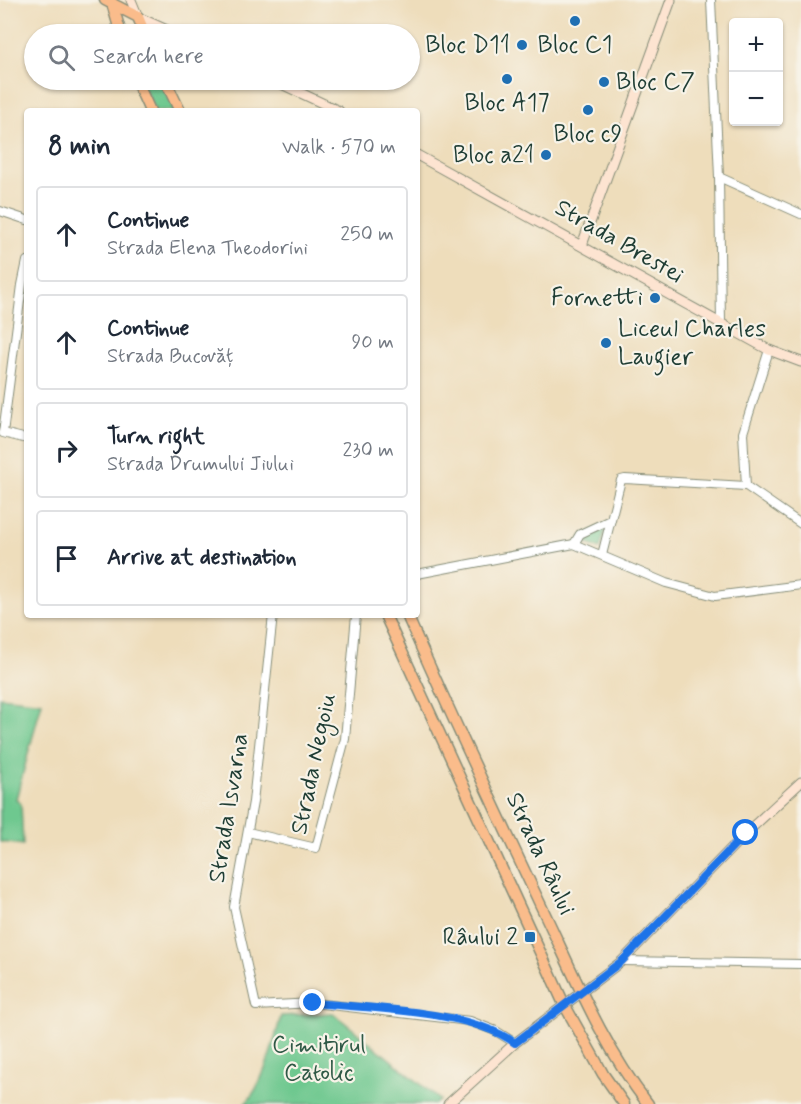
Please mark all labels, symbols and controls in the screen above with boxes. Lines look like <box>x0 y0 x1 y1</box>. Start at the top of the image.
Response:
marker: Bloc C1 <box>568 14 582 28</box>
map controls <box>729 18 783 126</box>
button: + <box>729 18 783 72</box>
search box <box>24 24 420 90</box>
place label: Bloc D11 <box>425 30 510 61</box>
place label: Bloc C1 <box>537 30 613 61</box>
marker: Bloc D11 <box>515 38 529 52</box>
icon: search <box>45 41 78 74</box>
text: Search here <box>93 43 204 71</box>
place label: Bloc C7 <box>616 67 695 98</box>
marker: Bloc A17 <box>500 72 514 86</box>
button: − <box>729 72 783 126</box>
marker: Bloc C7 <box>597 75 611 89</box>
place label: Bloc A17 <box>464 88 550 119</box>
marker: Bloc c9 <box>581 103 595 117</box>
place label: Bloc c9 <box>554 119 622 150</box>
text: 8 min <box>48 130 111 164</box>
text: Walk · 570 m <box>282 134 396 161</box>
place label: Bloc a21 <box>453 140 534 171</box>
marker: Bloc a21 <box>539 148 553 162</box>
street label: Strada Brestei <box>549 193 689 291</box>
text: Continue <box>107 207 189 235</box>
icon: ahead <box>50 218 83 251</box>
text: 250 m <box>340 221 394 248</box>
text: Strada Elena Theodorini <box>107 235 308 262</box>
place label: Fornetti <box>551 283 643 314</box>
marker: Fornetti <box>648 291 662 305</box>
place label: Liceul Charles Laugier <box>618 314 766 376</box>
text: Continue <box>107 315 189 343</box>
icon: ahead <box>50 326 83 359</box>
text: 90 m <box>351 329 394 356</box>
marker: Liceul Charles Laugier <box>599 336 613 350</box>
text: Strada Bucovăț <box>107 343 233 370</box>
text: Turn right <box>107 423 205 451</box>
icon: right <box>50 434 83 467</box>
text: 230 m <box>342 437 394 464</box>
text: Strada Drumului Jiului <box>107 451 294 478</box>
icon: arrive <box>50 542 83 575</box>
text: Arrive at destination <box>107 544 297 572</box>
street label: Strada Negoiu <box>284 691 346 838</box>
street label: Strada Isvarna <box>202 731 256 885</box>
street label: Strada Râului <box>498 788 582 920</box>
route start <box>732 819 758 845</box>
place label: Râului 2 <box>443 922 518 953</box>
marker: Râului 2 <box>523 930 537 944</box>
route end <box>299 989 325 1015</box>
park label: Cimitirul Catolic <box>272 1030 366 1089</box>

